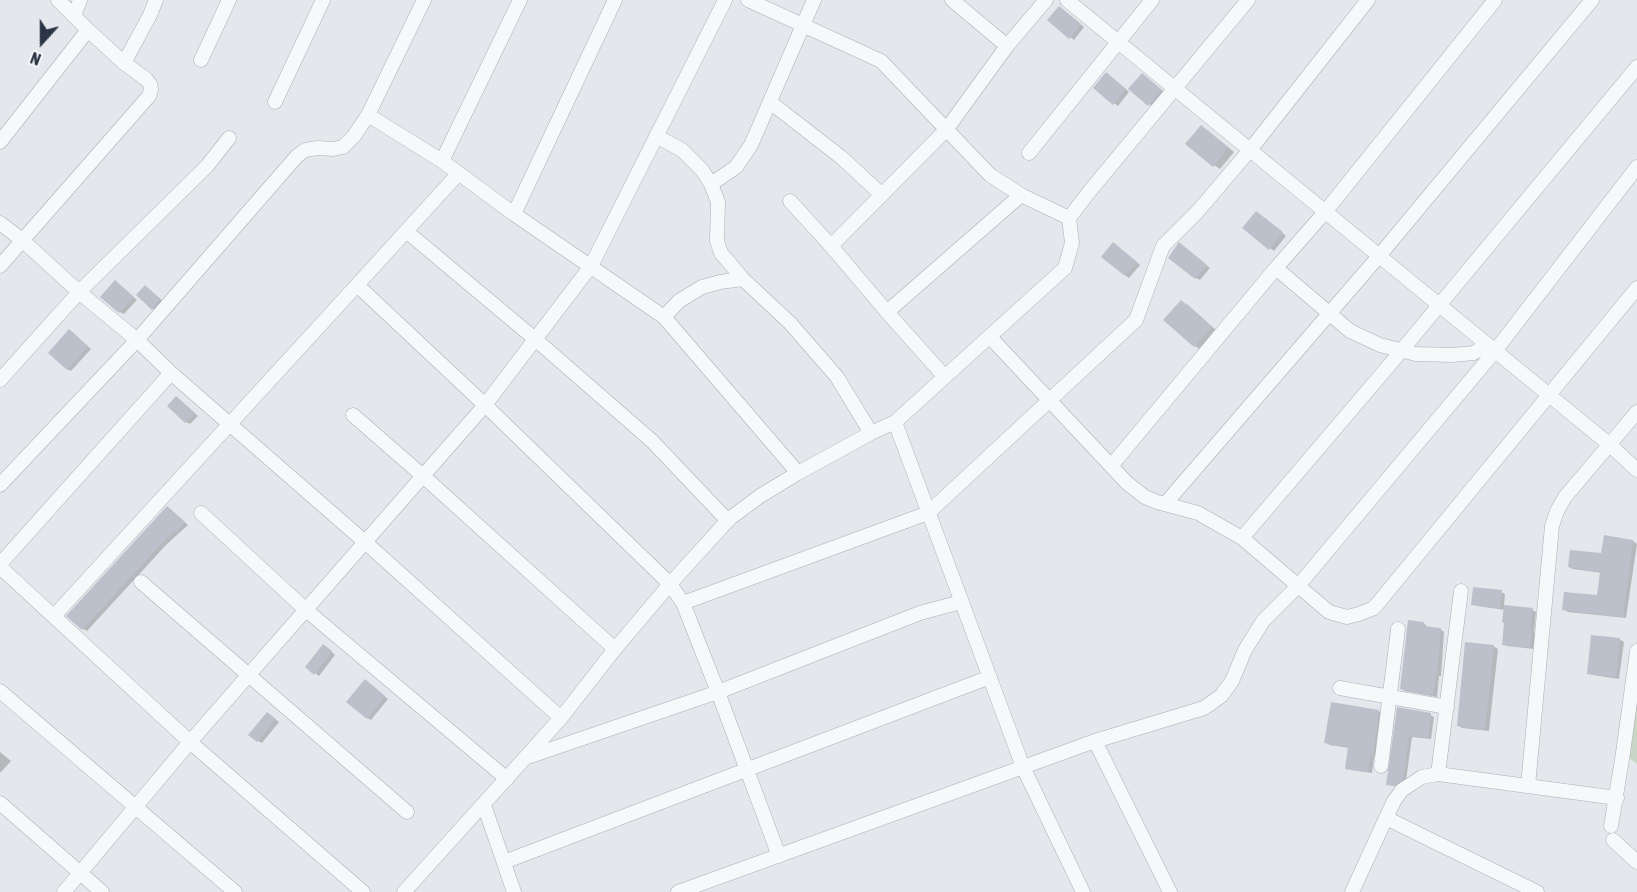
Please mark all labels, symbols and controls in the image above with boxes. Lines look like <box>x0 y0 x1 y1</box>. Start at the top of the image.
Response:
north arrow <box>12 12 72 72</box>
text: N <box>28 49 43 69</box>

